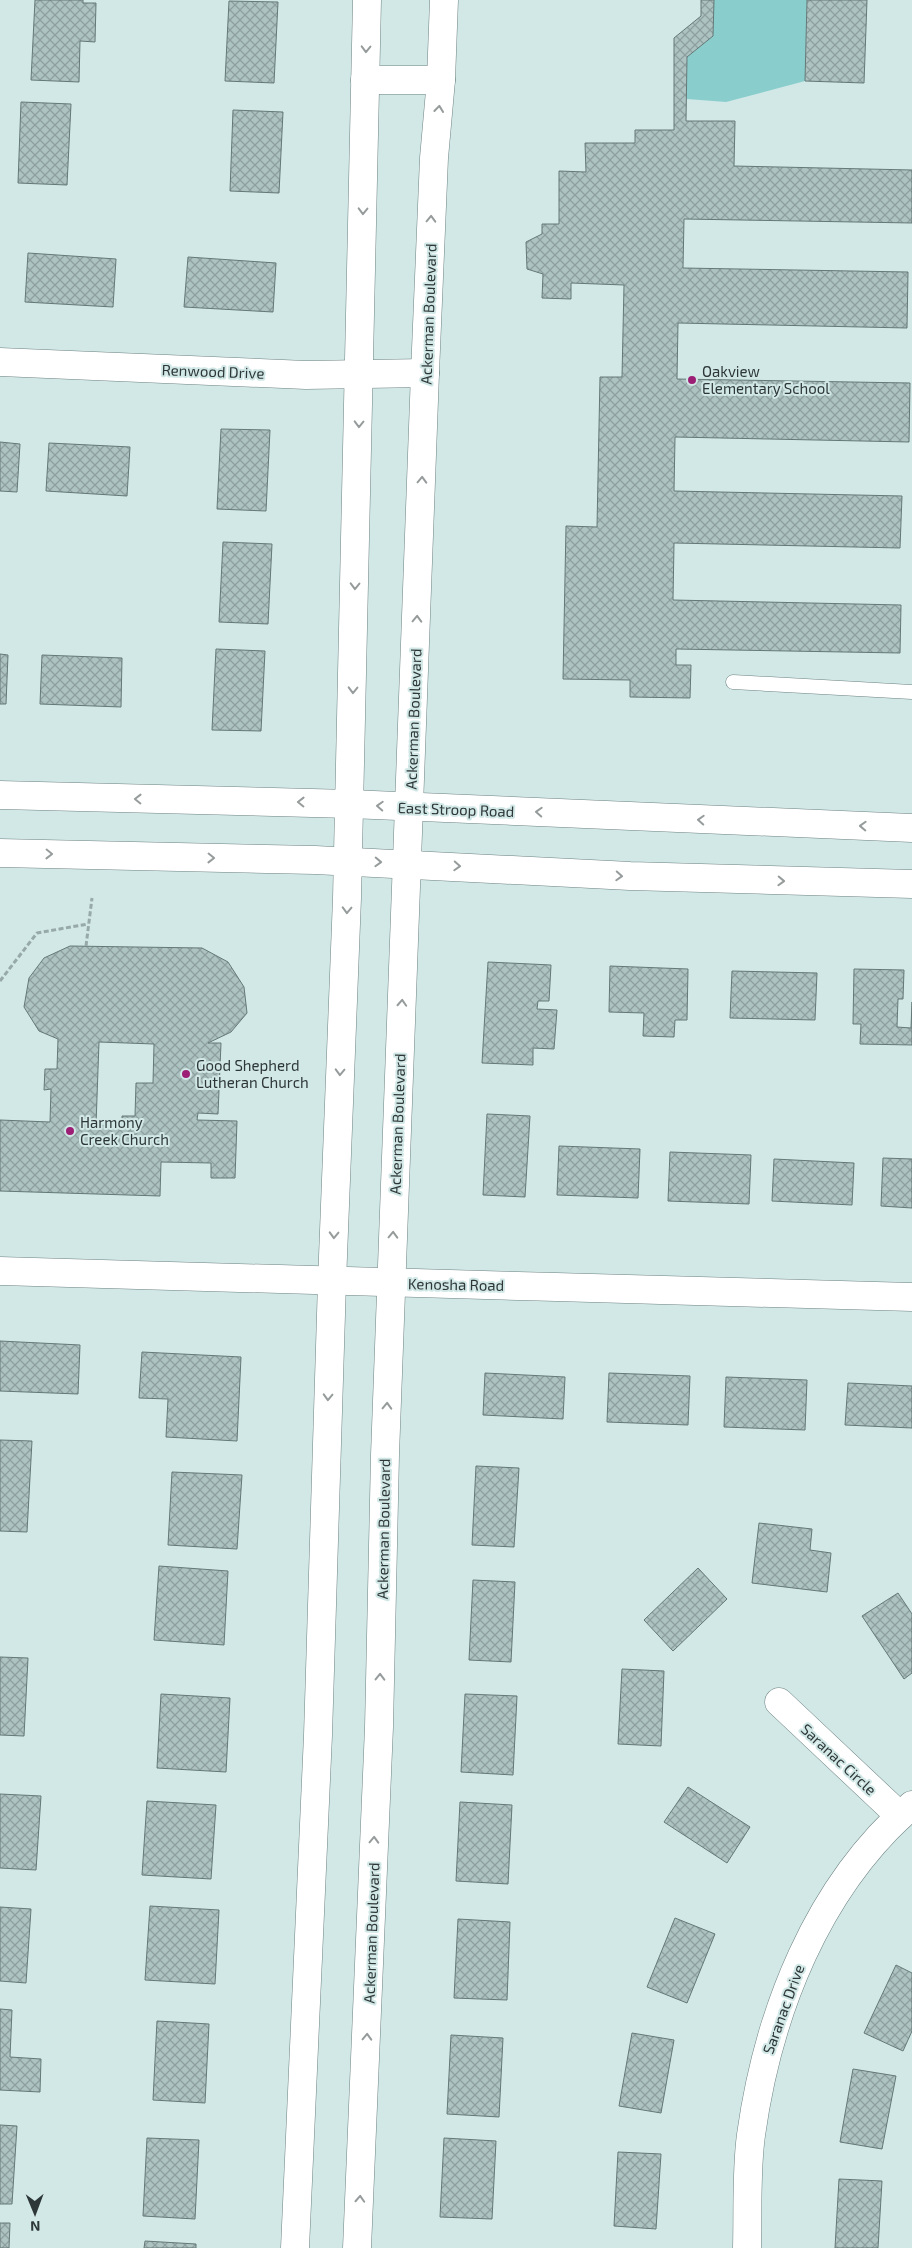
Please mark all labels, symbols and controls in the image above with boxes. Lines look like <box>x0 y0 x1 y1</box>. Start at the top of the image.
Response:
one-way arrow <box>361 45 371 53</box>
one-way arrow <box>433 105 444 113</box>
one-way arrow <box>358 208 368 215</box>
one-way arrow <box>426 215 437 223</box>
street label: Ackerman Boulevard <box>417 243 439 385</box>
street label: Renwood Drive <box>161 360 265 382</box>
place label: Oakview Elementary School <box>702 362 830 397</box>
marker: Oakview Elementary School <box>686 374 698 386</box>
one-way arrow <box>354 420 365 428</box>
one-way arrow <box>417 476 427 484</box>
one-way arrow <box>350 583 361 591</box>
one-way arrow <box>412 614 422 622</box>
street label: Ackerman Boulevard <box>402 648 424 790</box>
one-way arrow <box>348 686 358 694</box>
one-way arrow <box>134 793 142 804</box>
one-way arrow <box>297 797 305 808</box>
street label: East Stroop Road <box>397 798 515 820</box>
one-way arrow <box>375 800 383 811</box>
one-way arrow <box>534 807 542 818</box>
one-way arrow <box>697 814 705 825</box>
one-way arrow <box>859 821 867 832</box>
one-way arrow <box>45 849 53 859</box>
one-way arrow <box>207 852 215 863</box>
one-way arrow <box>374 857 382 868</box>
one-way arrow <box>453 860 461 871</box>
one-way arrow <box>615 870 623 881</box>
one-way arrow <box>777 875 785 886</box>
one-way arrow <box>342 906 352 914</box>
one-way arrow <box>397 999 408 1007</box>
street label: Ackerman Boulevard <box>386 1053 408 1195</box>
place label: Good Shepherd Lutheran Church <box>196 1056 309 1091</box>
marker: Good Shepherd Lutheran Church <box>180 1068 192 1080</box>
one-way arrow <box>335 1069 346 1077</box>
place label: Harmony Creek Church <box>80 1113 169 1148</box>
marker: Harmony Creek Church <box>64 1125 76 1137</box>
one-way arrow <box>388 1230 398 1238</box>
one-way arrow <box>329 1231 339 1239</box>
street label: Kenosha Road <box>408 1274 504 1294</box>
one-way arrow <box>323 1393 334 1401</box>
one-way arrow <box>382 1402 392 1410</box>
street label: Ackerman Boulevard <box>373 1458 393 1600</box>
one-way arrow <box>375 1673 385 1680</box>
street label: Saranac Circle <box>798 1720 880 1798</box>
one-way arrow <box>369 1835 380 1843</box>
street label: Ackerman Boulevard <box>360 1862 382 2004</box>
street label: Saranac Drive <box>758 1962 808 2056</box>
one-way arrow <box>361 2033 372 2041</box>
north arrow <box>10 2188 60 2238</box>
one-way arrow <box>355 2195 366 2203</box>
text: N <box>30 2218 40 2235</box>

